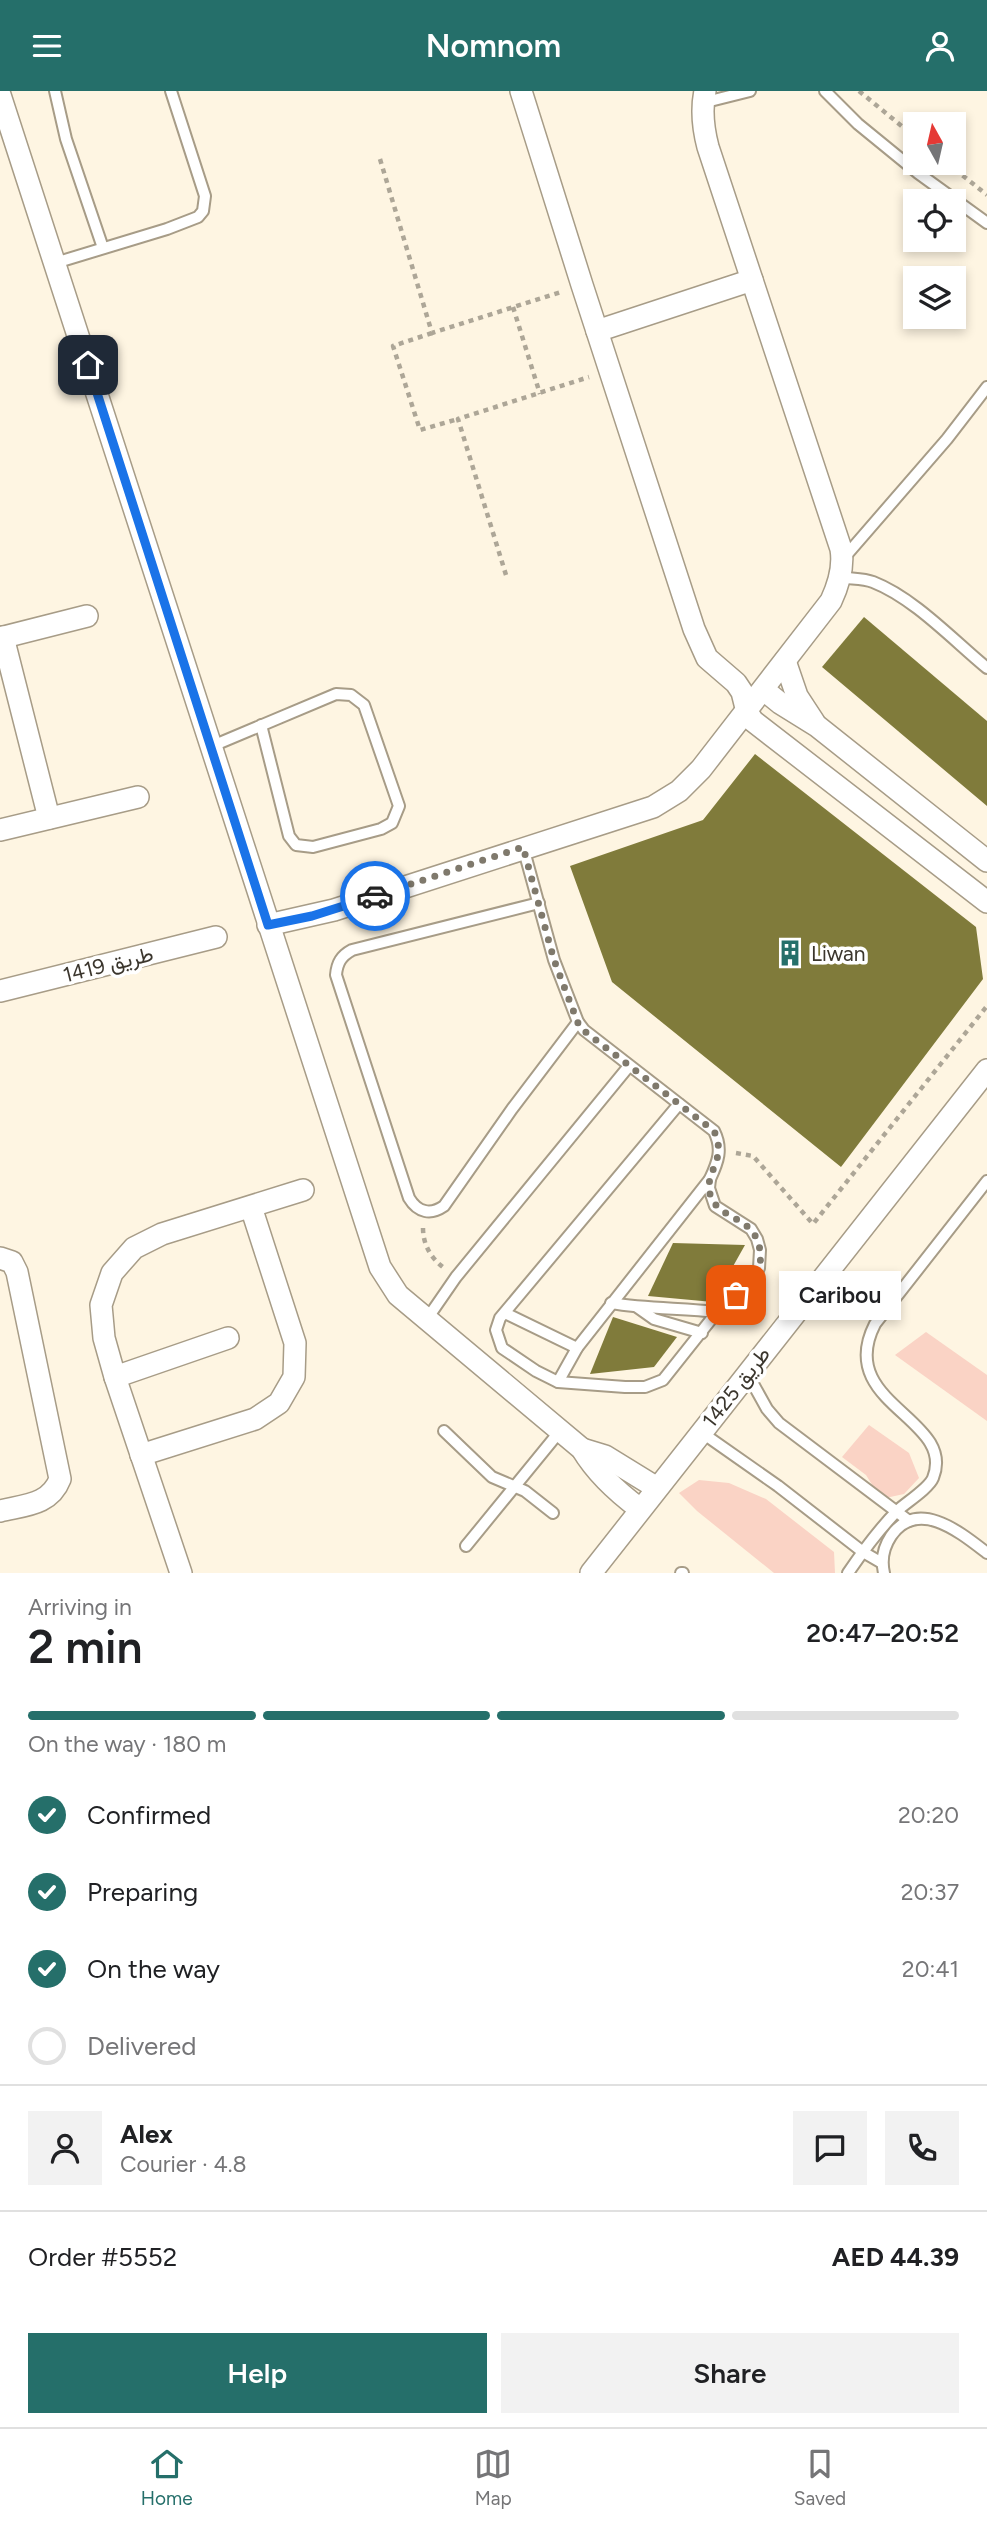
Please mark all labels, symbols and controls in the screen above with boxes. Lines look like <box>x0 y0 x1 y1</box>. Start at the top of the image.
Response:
icon: menu <box>28 27 66 65</box>
text: Nomnom <box>426 27 561 65</box>
icon: person <box>921 27 959 65</box>
north arrow <box>903 112 966 175</box>
map controls <box>903 112 966 329</box>
button: locate <box>903 189 966 252</box>
button: layers <box>903 266 966 329</box>
pin <box>58 335 118 395</box>
icon: home <box>69 346 107 384</box>
courier <box>340 861 410 931</box>
icon: car <box>356 877 394 915</box>
building icon: Liwan <box>775 938 805 968</box>
street label: طريق 1419 <box>60 941 156 988</box>
place label: Liwan <box>811 941 865 966</box>
pin <box>706 1265 766 1325</box>
callout: Caribou <box>778 1271 900 1319</box>
icon: bag <box>717 1276 755 1314</box>
text: Caribou <box>799 1281 881 1309</box>
street label: طريق 1425 <box>697 1342 776 1433</box>
text: Arriving in <box>28 1593 132 1621</box>
text: 20:47–20:52 <box>806 1617 959 1649</box>
text: 2 min <box>28 1619 143 1675</box>
text: On the way · 180 m <box>28 1730 226 1758</box>
icon: check <box>28 1796 66 1834</box>
text: Confirmed <box>87 1799 211 1831</box>
text: 20:20 <box>898 1801 959 1829</box>
icon: check <box>28 1873 66 1911</box>
text: Preparing <box>87 1876 198 1908</box>
text: 20:37 <box>901 1878 959 1906</box>
icon: check <box>28 1950 66 1988</box>
text: On the way <box>87 1953 220 1985</box>
text: 20:41 <box>902 1955 959 1983</box>
text: Delivered <box>87 2030 196 2062</box>
button: person <box>28 2111 102 2185</box>
button: chat <box>793 2111 867 2185</box>
button: phone <box>885 2111 959 2185</box>
text: Alex <box>120 2118 173 2150</box>
text: Courier · 4.8 <box>120 2150 247 2178</box>
text: Order #5552 <box>28 2241 177 2273</box>
text: AED 44.39 <box>832 2241 959 2273</box>
button: Help <box>28 2333 487 2413</box>
button: Share <box>501 2333 959 2413</box>
tab: Home <box>141 2445 193 2510</box>
tab: Map <box>474 2445 512 2510</box>
tab: Saved <box>794 2445 846 2510</box>

